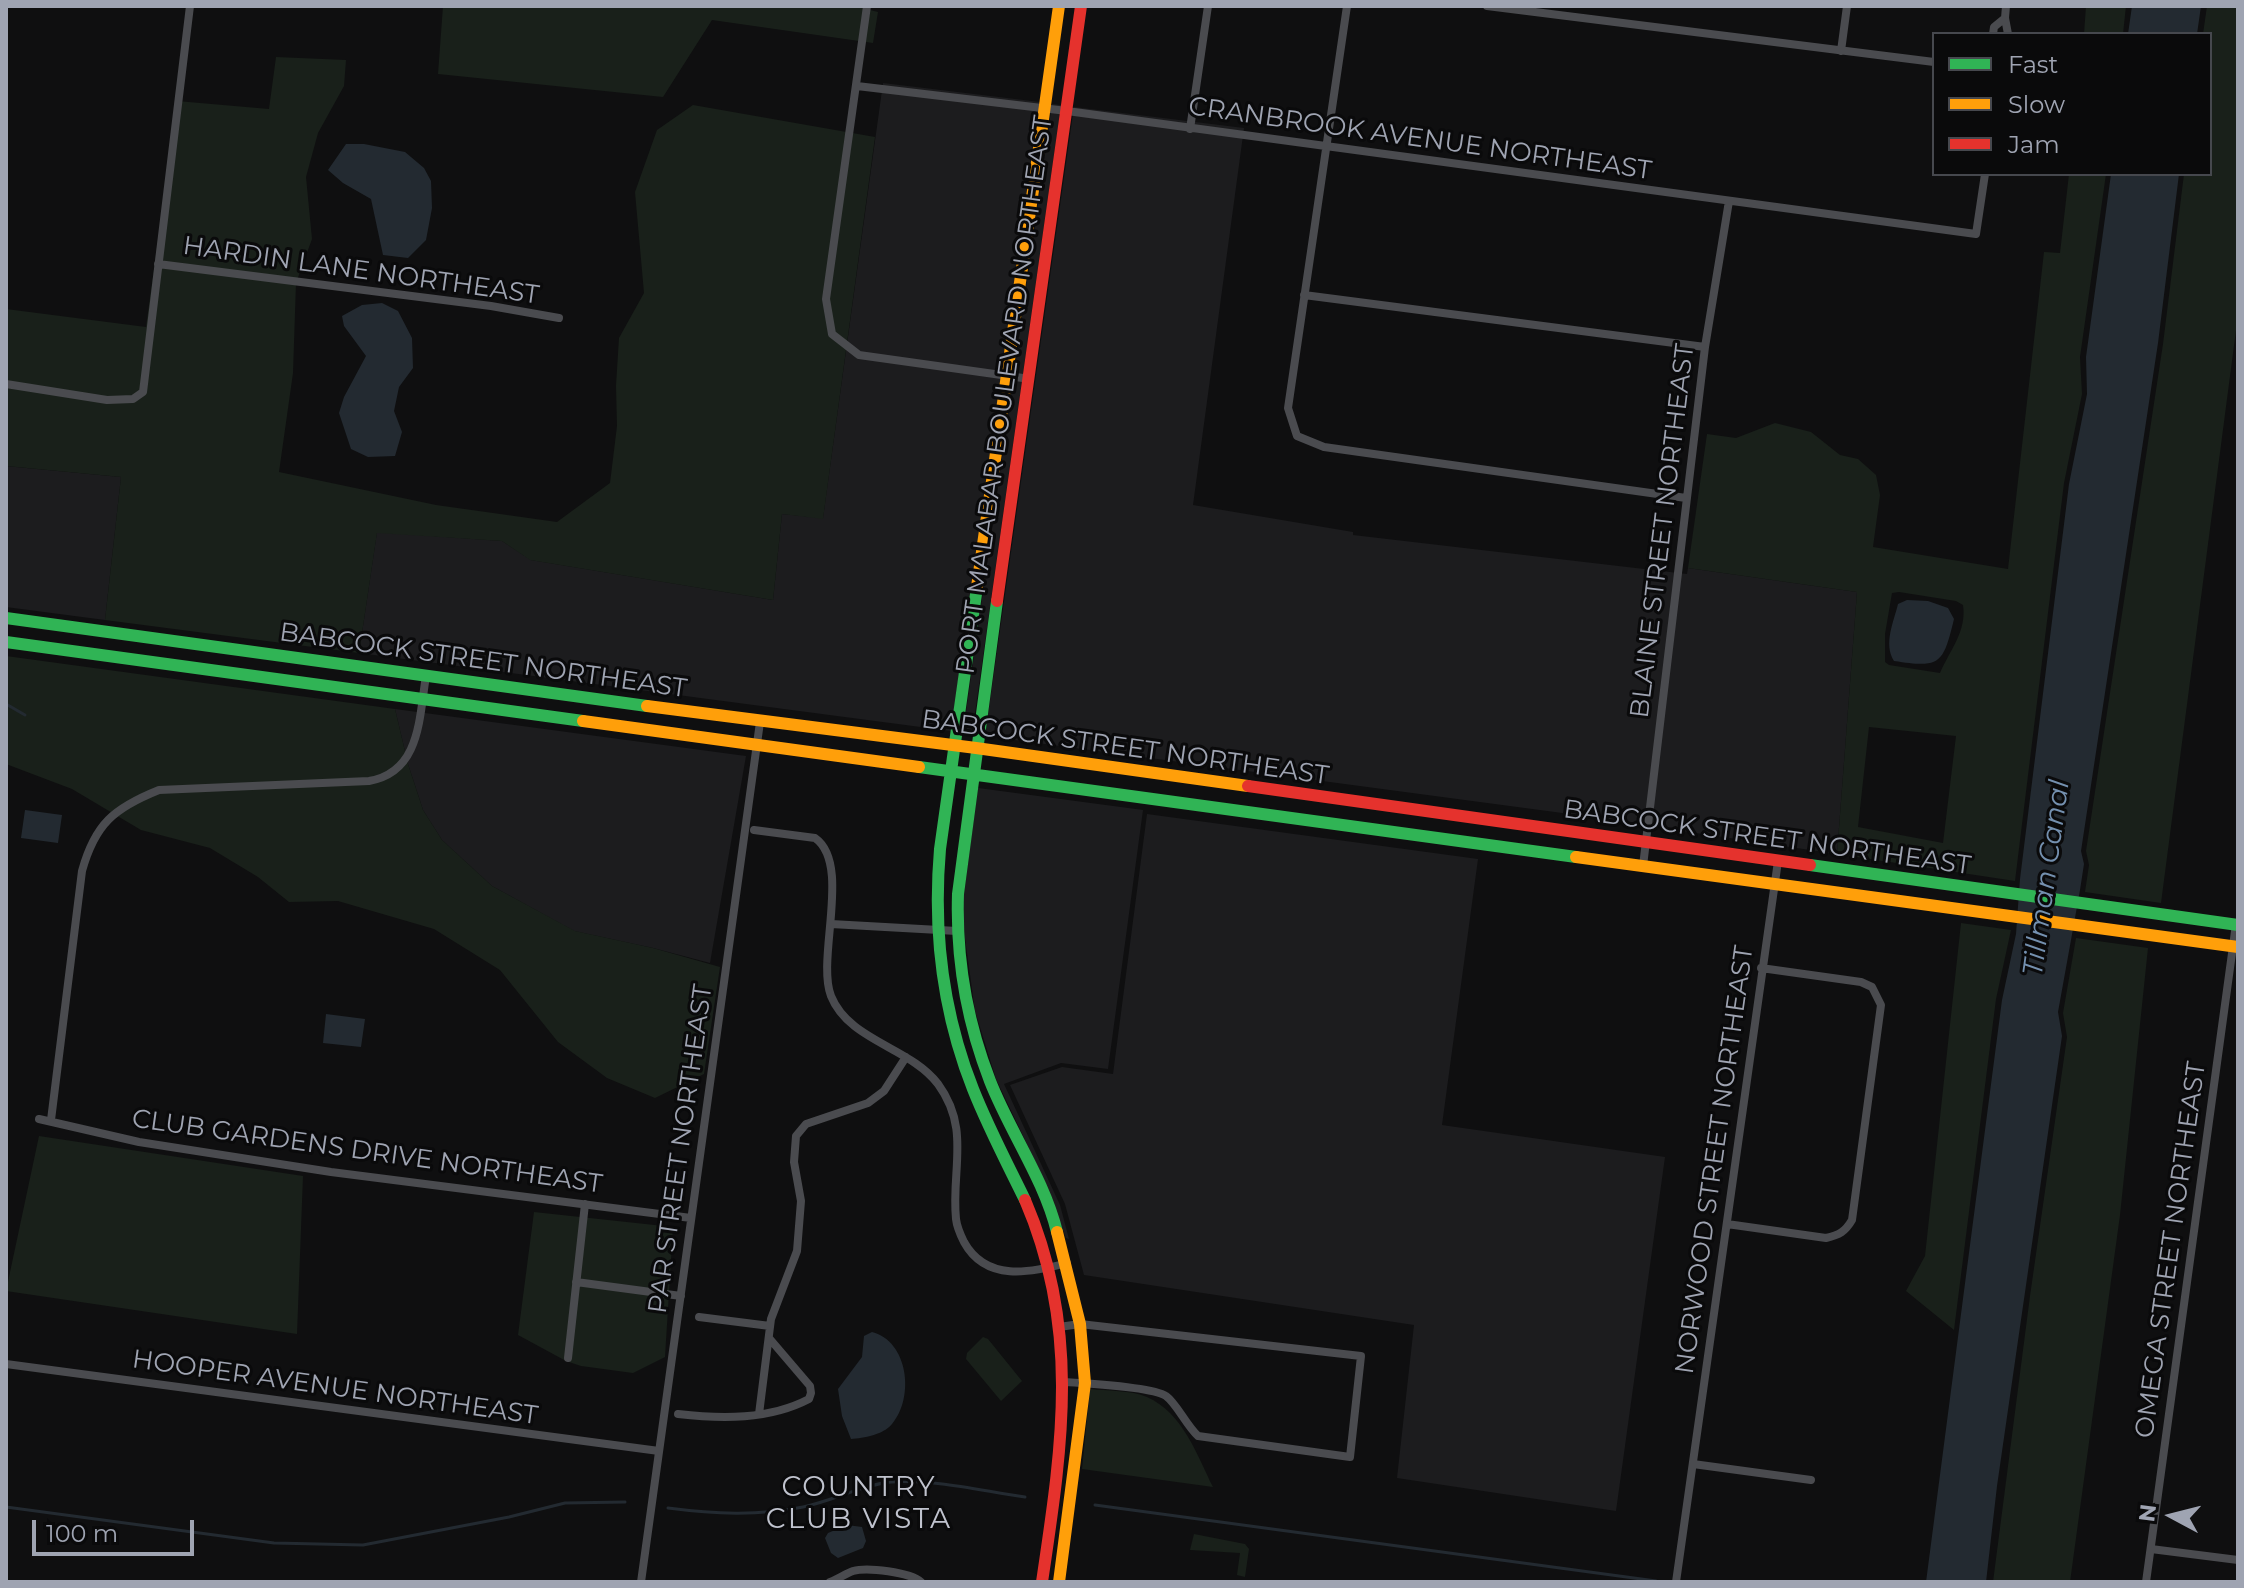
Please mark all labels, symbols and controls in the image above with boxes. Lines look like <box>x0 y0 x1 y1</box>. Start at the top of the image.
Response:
legend <box>1932 32 2212 176</box>
text: Fast <box>2008 50 2058 79</box>
text: Slow <box>2008 90 2065 119</box>
street label: CRANBROOK AVENUE NORTHEAST <box>1186 91 1654 187</box>
street label: PORT MALABAR BOULEVARD NORTHEAST <box>950 114 1060 676</box>
text: Jam <box>2008 130 2060 159</box>
street label: HARDIN LANE NORTHEAST <box>181 231 541 311</box>
street label: BLAINE STREET NORTHEAST <box>1625 342 1701 720</box>
street label: BABCOCK STREET NORTHEAST <box>277 617 689 705</box>
street label: BABCOCK STREET NORTHEAST <box>919 704 1331 792</box>
water label: Tillman Canal <box>2017 778 2077 978</box>
street label: BABCOCK STREET NORTHEAST <box>1561 794 1973 882</box>
street label: NORWOOD STREET NORTHEAST <box>1669 944 1761 1376</box>
street label: PAR STREET NORTHEAST <box>642 982 720 1316</box>
street label: OMEGA STREET NORTHEAST <box>2129 1060 2213 1440</box>
street label: CLUB GARDENS DRIVE NORTHEAST <box>130 1104 604 1200</box>
street label: HOOPER AVENUE NORTHEAST <box>130 1344 540 1432</box>
district label: COUNTRY CLUB VISTA <box>766 1471 952 1537</box>
north arrow <box>2132 1476 2212 1556</box>
text: N <box>2133 1503 2162 1523</box>
scale bar <box>36 1504 198 1554</box>
text: 100 m <box>46 1519 118 1548</box>

